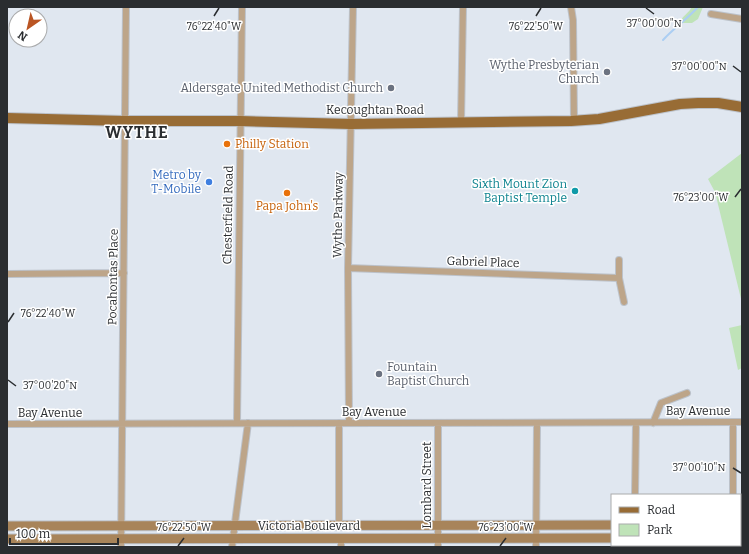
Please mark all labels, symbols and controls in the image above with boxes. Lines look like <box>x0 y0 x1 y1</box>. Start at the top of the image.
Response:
north arrow <box>8 8 48 48</box>
text: 37°00'00"N <box>626 18 682 30</box>
text: 76°22'40"W <box>187 21 242 33</box>
text: 76°22'50"W <box>509 21 564 33</box>
text: N <box>15 28 30 44</box>
place label: Wythe Presbyterian Church <box>489 58 600 86</box>
text: 37°00'00"N <box>671 61 727 73</box>
marker: Wythe Presbyterian Church <box>602 67 612 77</box>
place label: Aldersgate United Methodist Church <box>180 81 384 95</box>
marker: Aldersgate United Methodist Church <box>386 83 396 93</box>
street label: Kecoughtan Road <box>326 103 424 117</box>
district label: WYTHE <box>105 123 169 142</box>
place label: Philly Station <box>235 137 309 151</box>
marker: Philly Station <box>222 139 232 149</box>
street label: Chesterfield Road <box>220 166 236 264</box>
place label: Metro by T-Mobile <box>151 168 202 196</box>
street label: Wythe Parkway <box>330 171 346 258</box>
marker: Metro by T-Mobile <box>204 177 214 187</box>
place label: Sixth Mount Zion Baptist Temple <box>472 177 567 205</box>
marker: Sixth Mount Zion Baptist Temple <box>570 186 580 196</box>
marker: Papa John's <box>282 188 292 198</box>
text: 76°23'00"W <box>673 192 729 204</box>
place label: Papa John's <box>256 199 319 213</box>
street label: Pocahontas Place <box>105 229 121 325</box>
street label: Gabriel Place <box>446 254 520 270</box>
text: 76°22'40"W <box>21 308 76 320</box>
place label: Fountain Baptist Church <box>387 360 470 388</box>
marker: Fountain Baptist Church <box>374 369 384 379</box>
text: 37°00'20"N <box>23 380 77 392</box>
street label: Bay Avenue <box>666 404 730 418</box>
street label: Bay Avenue <box>342 405 406 419</box>
street label: Bay Avenue <box>18 406 82 420</box>
street label: Lombard Street <box>420 441 434 528</box>
text: 37°00'10"N <box>673 462 725 474</box>
legend <box>611 494 741 546</box>
text: Road <box>647 503 675 517</box>
street label: Victoria Boulevard <box>258 519 360 533</box>
scale bar <box>10 520 118 546</box>
text: 76°22'50"W <box>157 522 212 534</box>
text: 76°23'00"W <box>478 522 534 534</box>
text: Park <box>647 523 673 537</box>
text: 100 m <box>16 527 51 541</box>

